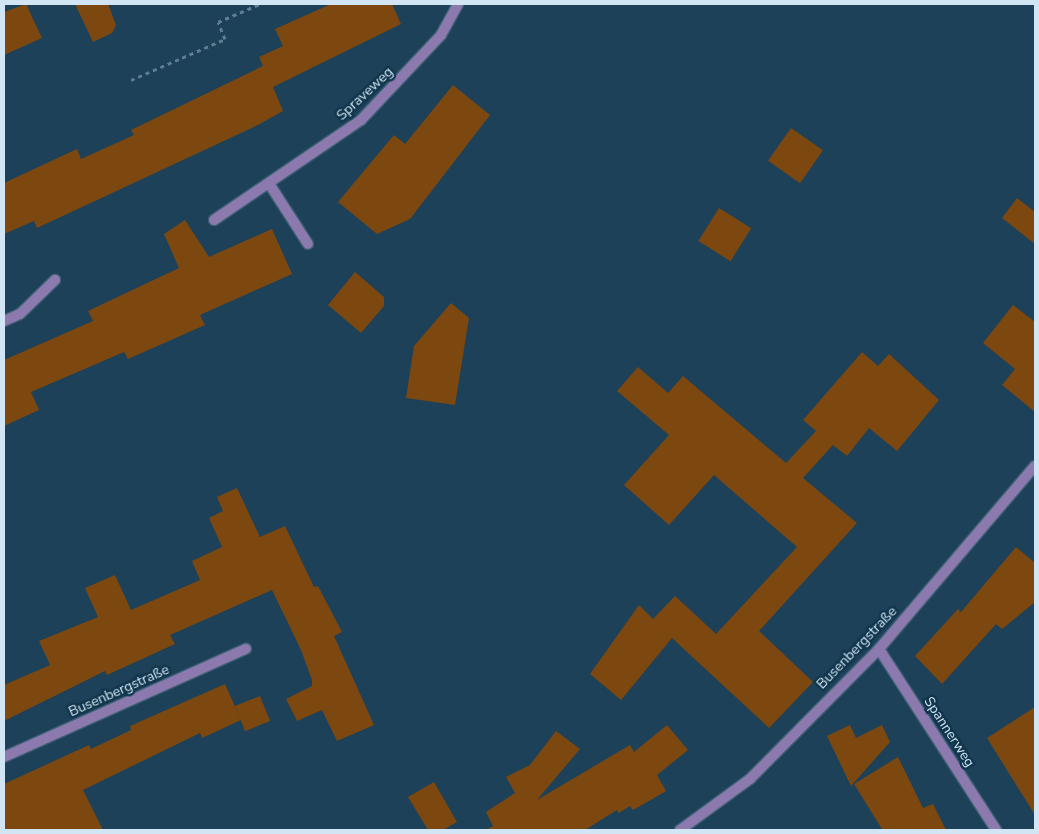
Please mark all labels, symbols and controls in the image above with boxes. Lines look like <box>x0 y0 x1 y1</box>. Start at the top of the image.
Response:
street label: Spraveweg <box>333 64 397 124</box>
street label: Busenbergstraße <box>813 603 901 693</box>
street label: Busenbergstraße <box>66 661 172 721</box>
street label: Spannerweg <box>920 694 978 770</box>

